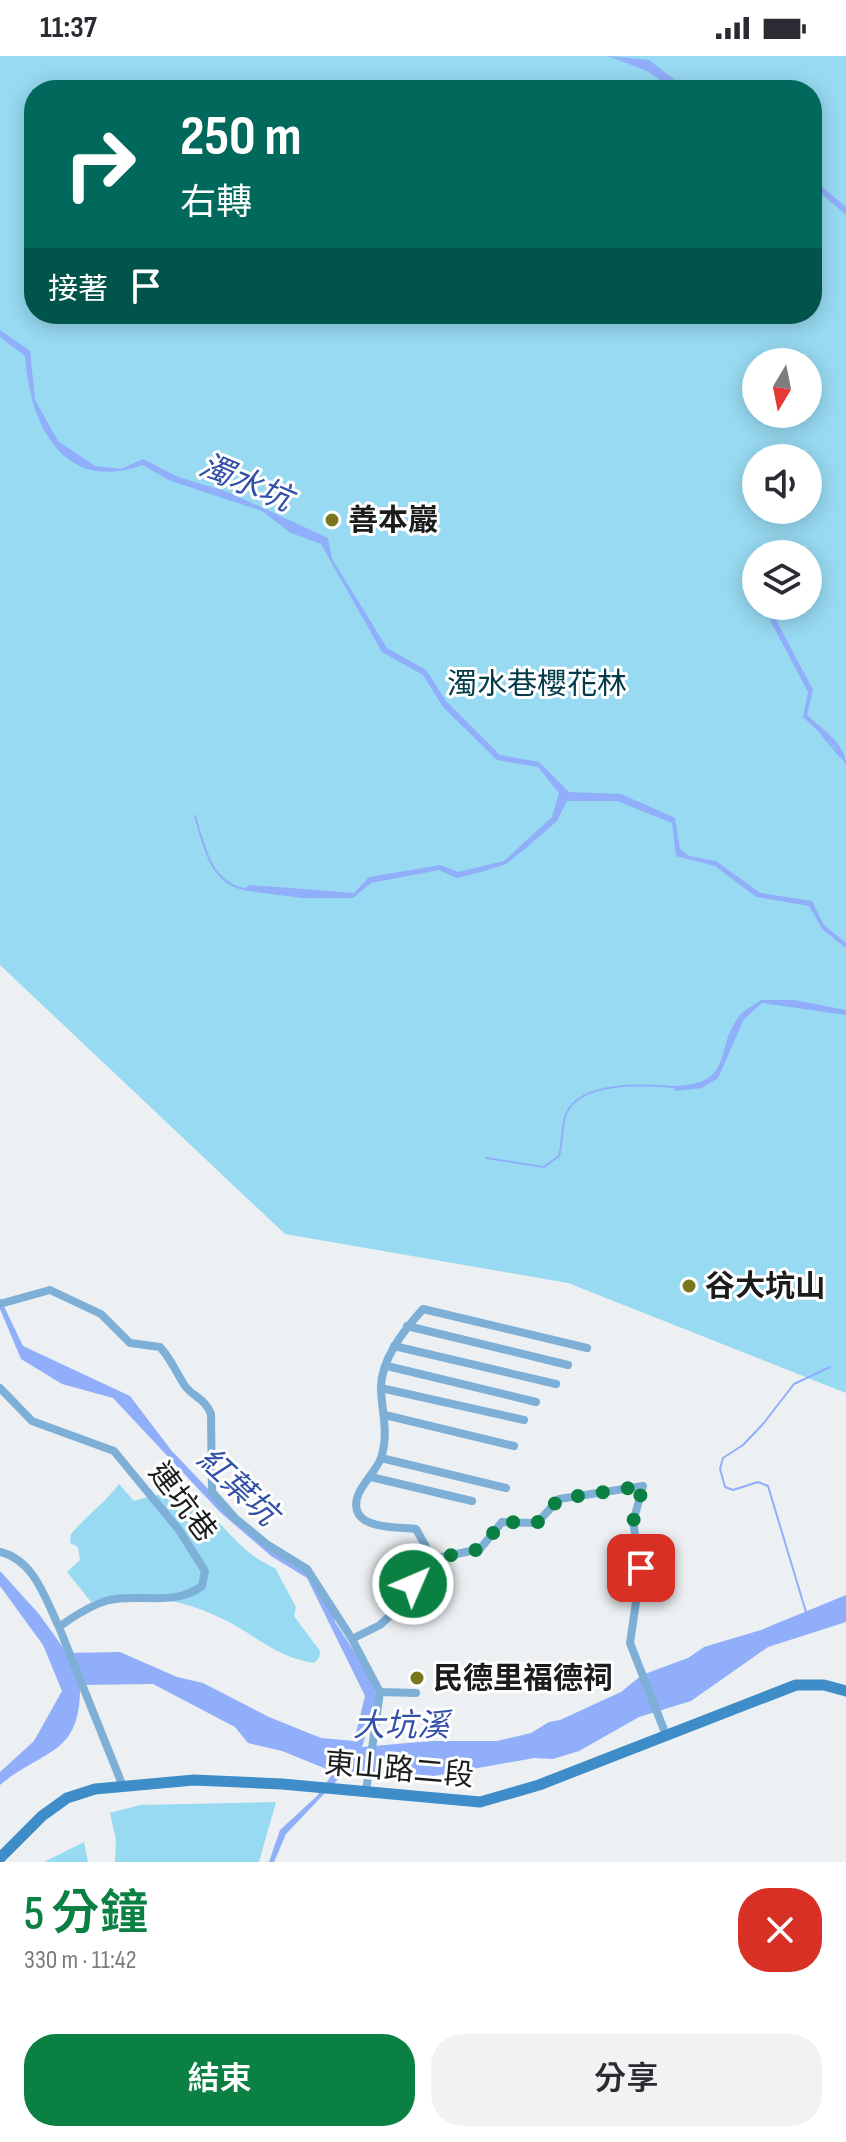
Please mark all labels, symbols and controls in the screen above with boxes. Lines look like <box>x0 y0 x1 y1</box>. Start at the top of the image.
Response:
text: 11:37 <box>40 10 97 46</box>
text: 250 m <box>180 104 302 171</box>
icon: right <box>48 112 152 216</box>
text: 右轉 <box>180 182 252 225</box>
icon: arrive <box>124 264 168 308</box>
text: 接著 <box>48 272 108 308</box>
north arrow <box>742 348 822 428</box>
map controls <box>742 348 822 620</box>
button: sound <box>742 444 822 524</box>
water label: 濁水坑 <box>194 447 301 522</box>
place label: 善本巖 <box>348 503 438 539</box>
marker: 善本巖 <box>323 511 341 529</box>
button: layers <box>742 540 822 620</box>
park label: 濁水巷櫻花林 <box>447 667 627 703</box>
place label: 谷大坑山 <box>705 1269 825 1305</box>
marker: 谷大坑山 <box>680 1277 698 1295</box>
water label: 紅葉坑 <box>189 1440 288 1537</box>
street label: 連坑巷 <box>141 1456 224 1549</box>
pin <box>607 1534 675 1602</box>
position arrow <box>371 1542 455 1626</box>
icon: arrive <box>619 1546 663 1590</box>
place label: 民德里福德祠 <box>433 1661 613 1697</box>
marker: 民德里福德祠 <box>408 1669 426 1687</box>
water label: 大坑溪 <box>353 1707 453 1746</box>
street label: 東山路二段 <box>323 1746 475 1794</box>
text: 5 分鐘 <box>24 1886 148 1943</box>
button: close <box>738 1888 822 1972</box>
text: 330 m · 11:42 <box>24 1945 137 1976</box>
button: 結束 <box>24 2034 415 2126</box>
button: 分享 <box>431 2034 822 2126</box>

